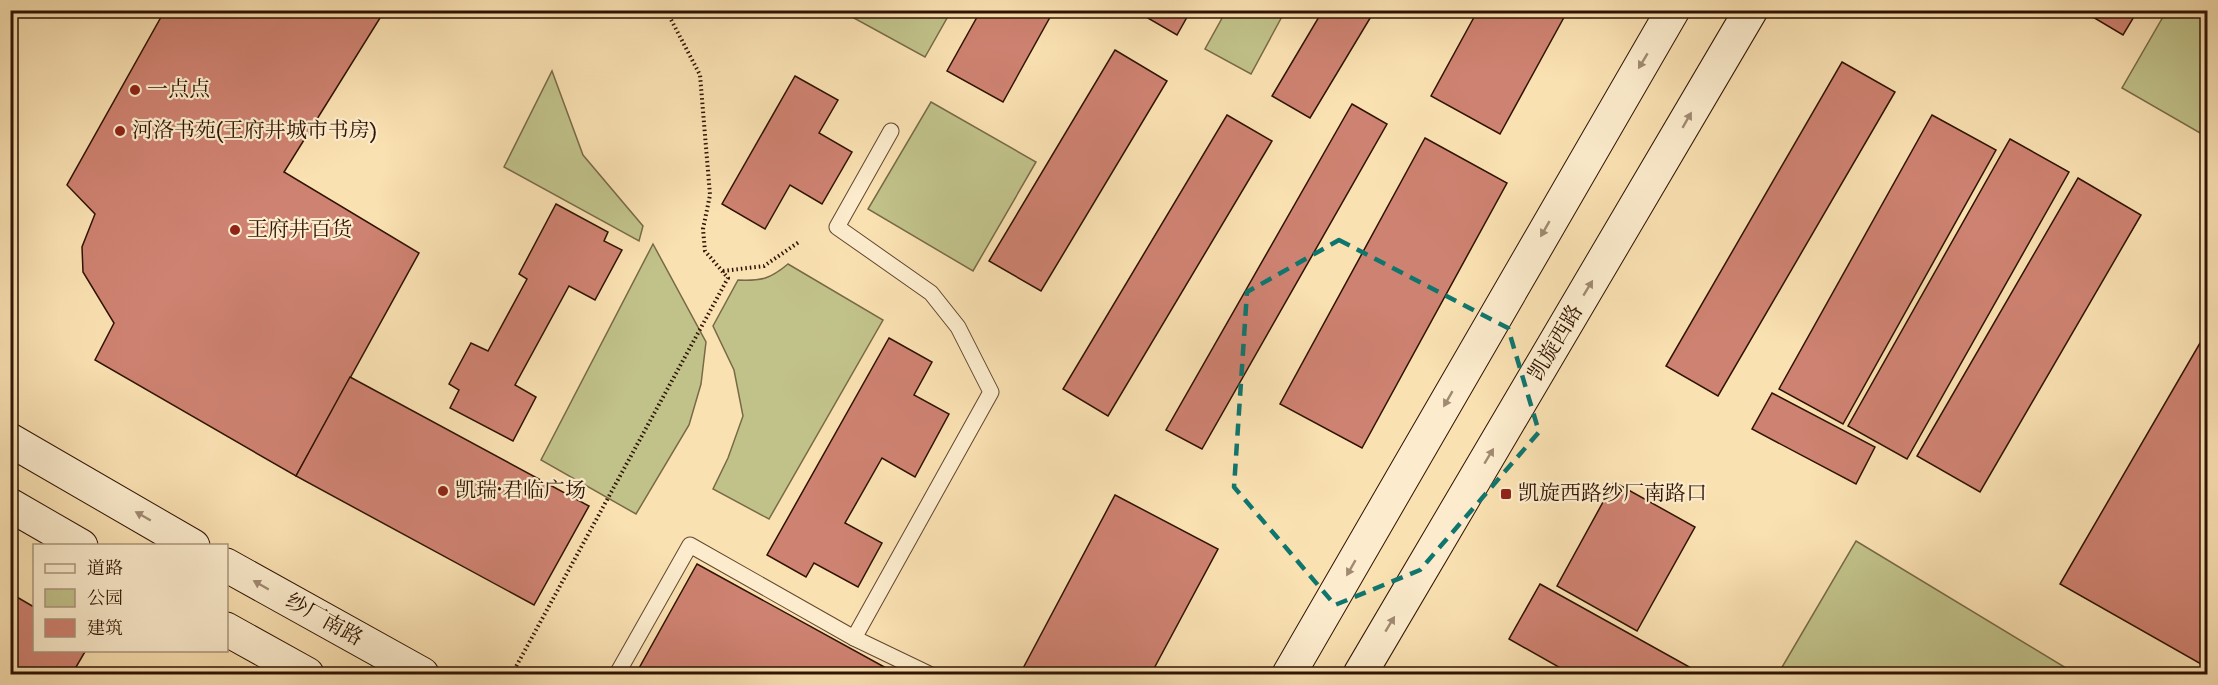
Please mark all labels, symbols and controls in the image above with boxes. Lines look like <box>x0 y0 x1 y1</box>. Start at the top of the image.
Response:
one-way arrow <box>1638 53 1649 69</box>
place label: 一点点 <box>147 77 210 103</box>
marker: 一点点 <box>128 83 142 97</box>
one-way arrow <box>1681 112 1692 128</box>
place label: 河洛书苑(王府井城市书房) <box>132 118 377 144</box>
marker: 河洛书苑(王府井城市书房) <box>113 124 127 138</box>
place label: 王府井百货 <box>247 217 352 243</box>
one-way arrow <box>1541 221 1551 238</box>
marker: 王府井百货 <box>228 223 242 237</box>
one-way arrow <box>1583 279 1593 296</box>
street label: 凯旋西路 <box>1523 300 1589 386</box>
one-way arrow <box>1443 390 1453 407</box>
one-way arrow <box>1483 448 1494 464</box>
place label: 凯瑞·君临广场 <box>455 478 586 504</box>
place label: 凯旋西路纱厂南路口 <box>1518 481 1707 507</box>
marker: 凯瑞·君临广场 <box>436 484 450 498</box>
marker: 凯旋西路纱厂南路口 <box>1499 487 1513 501</box>
one-way arrow <box>135 511 151 522</box>
legend <box>33 544 228 652</box>
text: 道路 <box>87 558 123 580</box>
one-way arrow <box>1346 559 1356 576</box>
one-way arrow <box>253 579 269 590</box>
text: 公园 <box>87 588 123 610</box>
street label: 纱厂南路 <box>281 588 367 652</box>
one-way arrow <box>1384 616 1395 632</box>
text: 建筑 <box>87 618 123 640</box>

